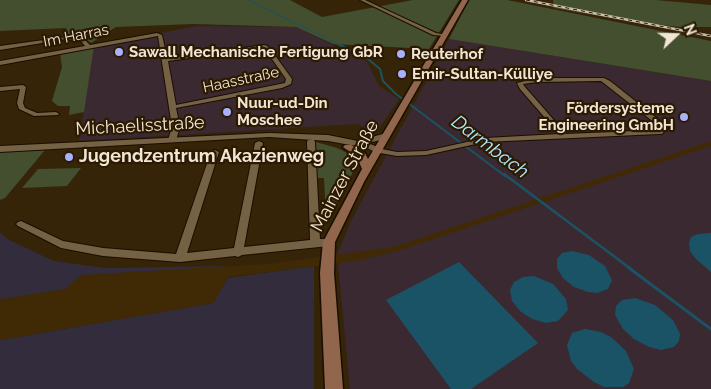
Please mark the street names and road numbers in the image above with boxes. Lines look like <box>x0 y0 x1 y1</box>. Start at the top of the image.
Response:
street label: Im Harras <box>42 21 110 51</box>
street label: Haasstraße <box>201 63 281 97</box>
street label: Michaelisstraße <box>75 112 205 140</box>
street label: Mainzer Straße <box>306 116 384 236</box>

